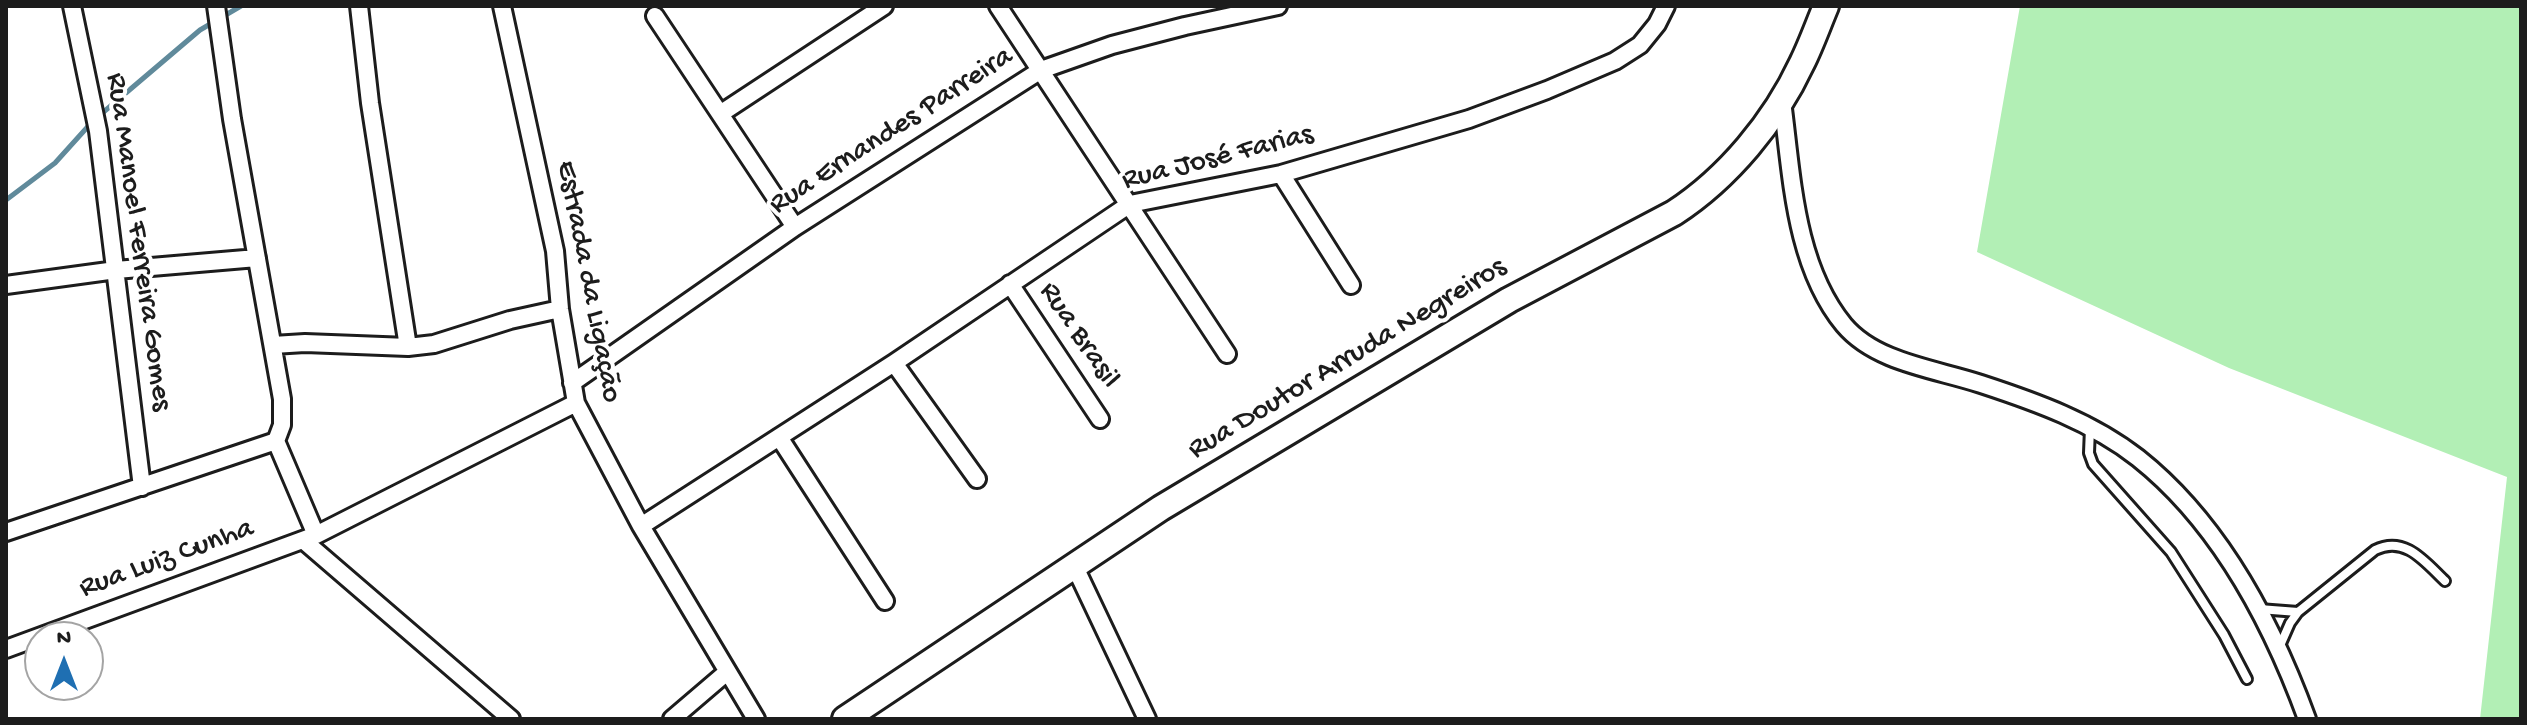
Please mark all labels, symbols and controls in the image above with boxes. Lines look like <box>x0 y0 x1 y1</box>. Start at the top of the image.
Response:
street label: Rua Ernandes Parreira <box>764 40 1020 224</box>
street label: Rua Manoel Ferreira Gomes <box>95 71 179 413</box>
street label: Rua José Farias <box>1119 118 1317 200</box>
street label: Estrada da Ligação <box>546 158 628 406</box>
street label: Rua Doutor Arruda Negreiros <box>1182 251 1514 469</box>
street label: Rua Brasil <box>1029 276 1127 396</box>
street label: Rua Luiz Cunha <box>75 512 259 608</box>
north arrow <box>24 621 104 701</box>
text: N <box>57 626 71 652</box>

